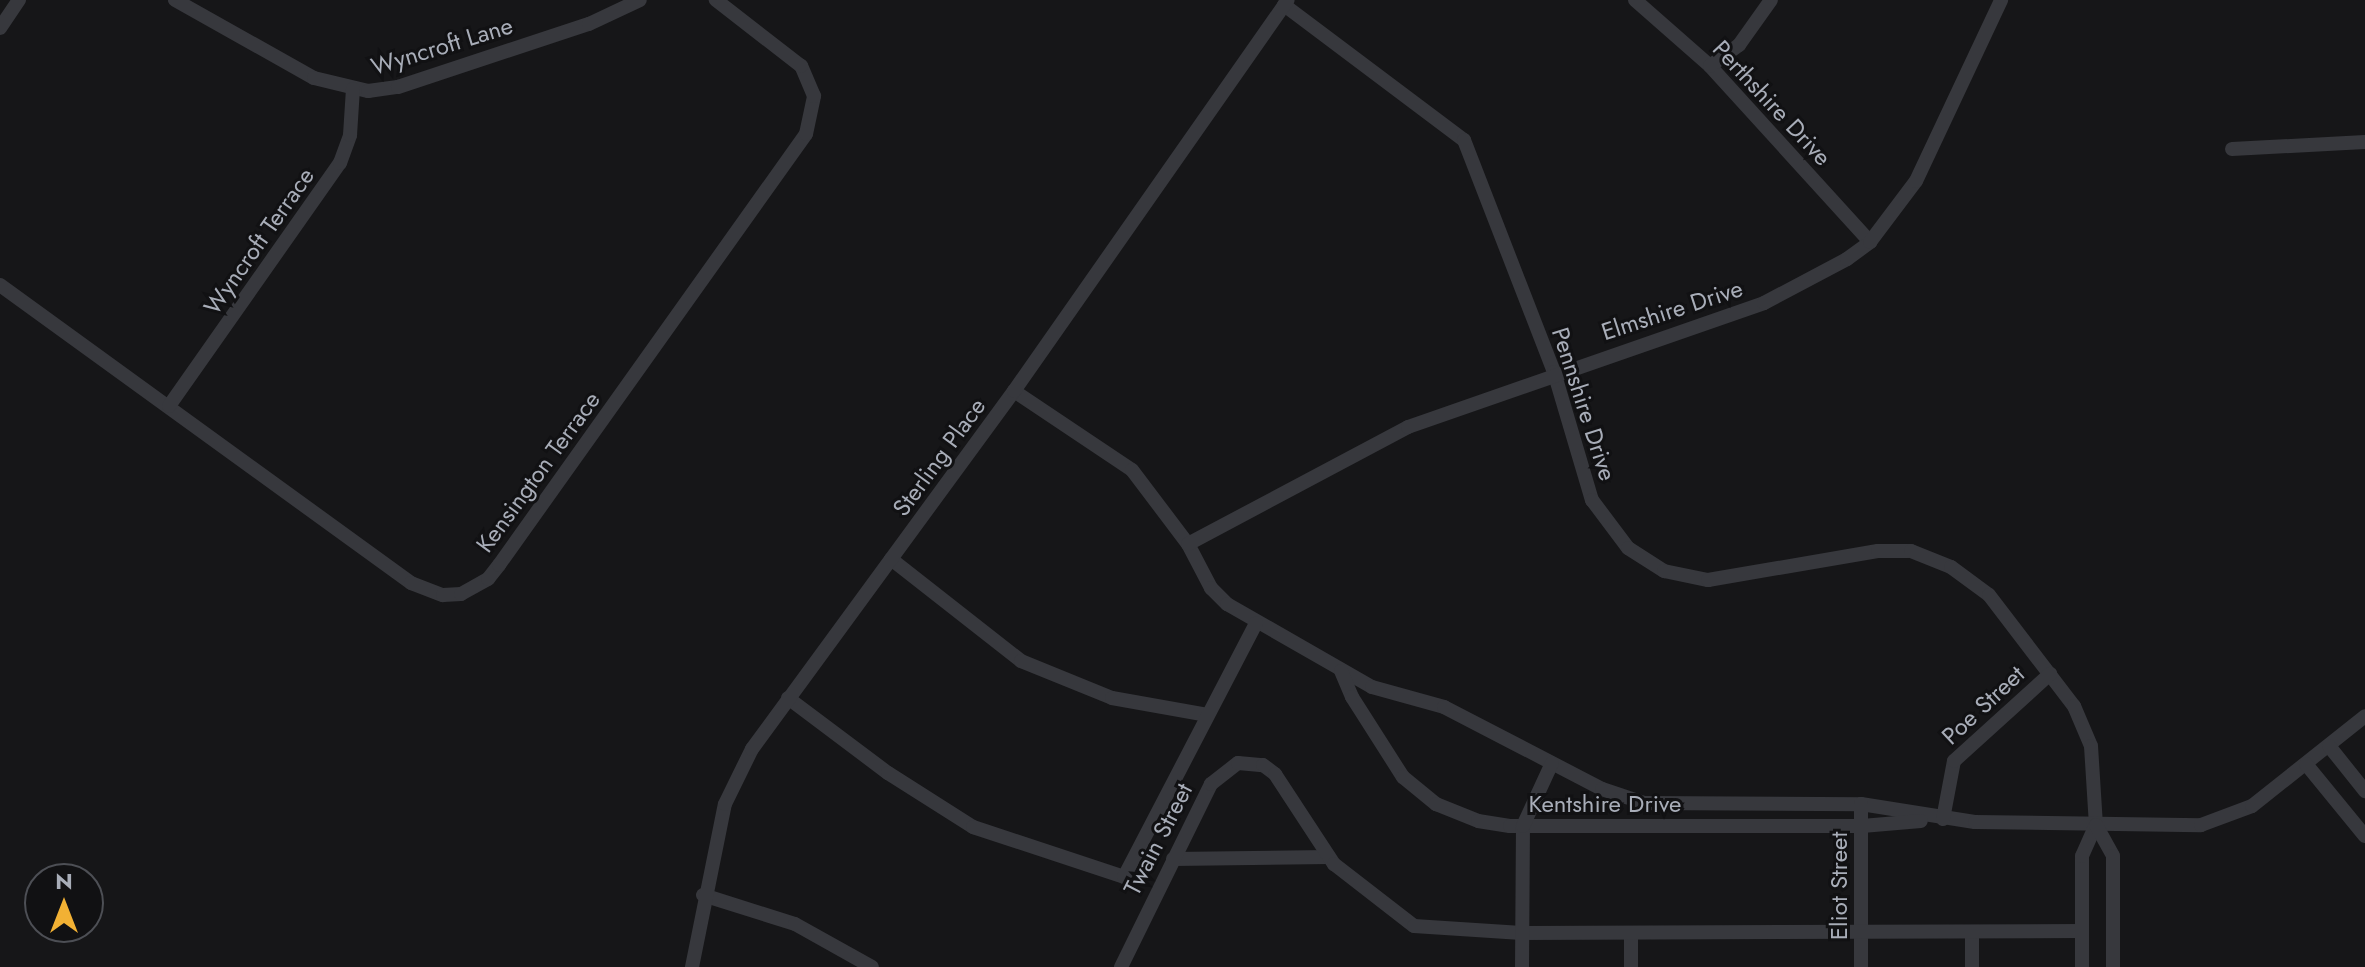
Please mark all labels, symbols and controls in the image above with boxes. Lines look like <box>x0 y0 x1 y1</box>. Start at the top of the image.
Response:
street label: Wyncroft Lane <box>368 11 516 81</box>
street label: Perthshire Drive <box>1707 34 1837 172</box>
street label: Wyncroft Terrace <box>198 162 320 320</box>
street label: Elmshire Drive <box>1598 274 1746 346</box>
street label: Pennshire Drive <box>1546 324 1622 484</box>
street label: Kensington Terrace <box>470 386 606 558</box>
street label: Sterling Place <box>887 392 991 522</box>
street label: Poe Street <box>1936 660 2030 750</box>
street label: Twain Street <box>1118 778 1198 900</box>
street label: Kentshire Drive <box>1529 790 1681 818</box>
street label: Eliot Street <box>1825 832 1853 940</box>
north arrow <box>24 863 104 943</box>
text: N <box>55 865 73 897</box>

